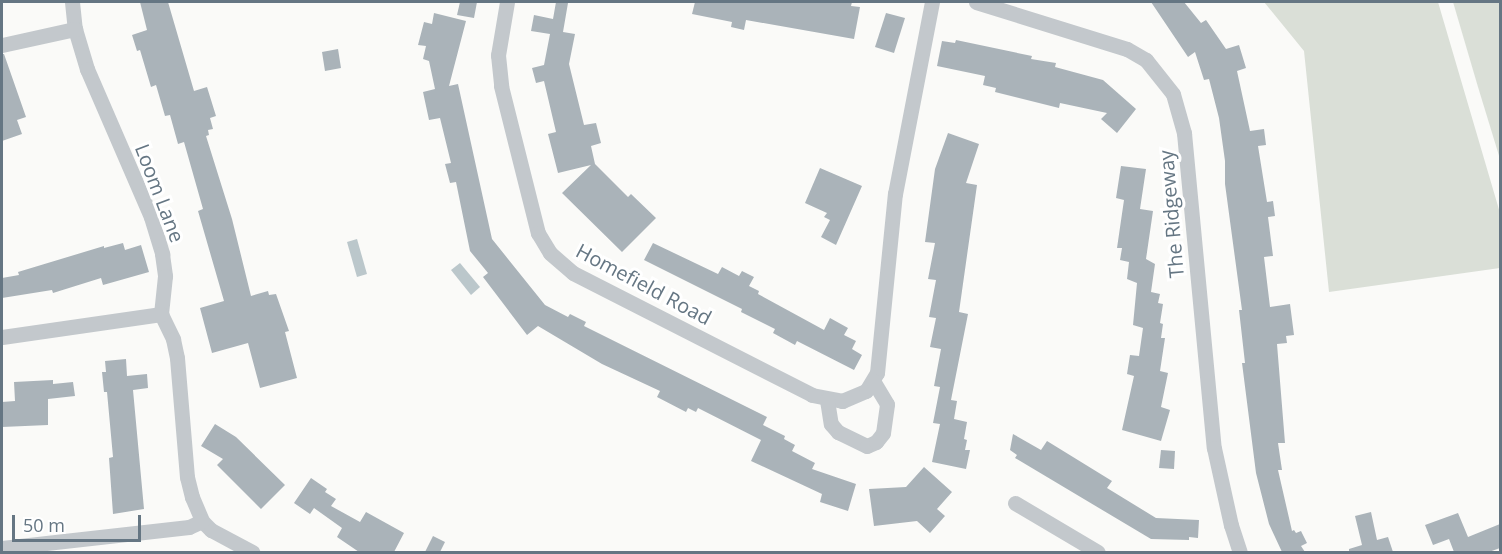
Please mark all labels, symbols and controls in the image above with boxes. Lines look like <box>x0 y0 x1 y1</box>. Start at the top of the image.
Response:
street label: Loom Lane <box>130 140 190 246</box>
street label: The Ridgeway <box>1153 149 1189 279</box>
street label: Homefield Road <box>572 238 716 330</box>
scale bar <box>15 503 144 541</box>
text: 50 m <box>23 513 65 537</box>

